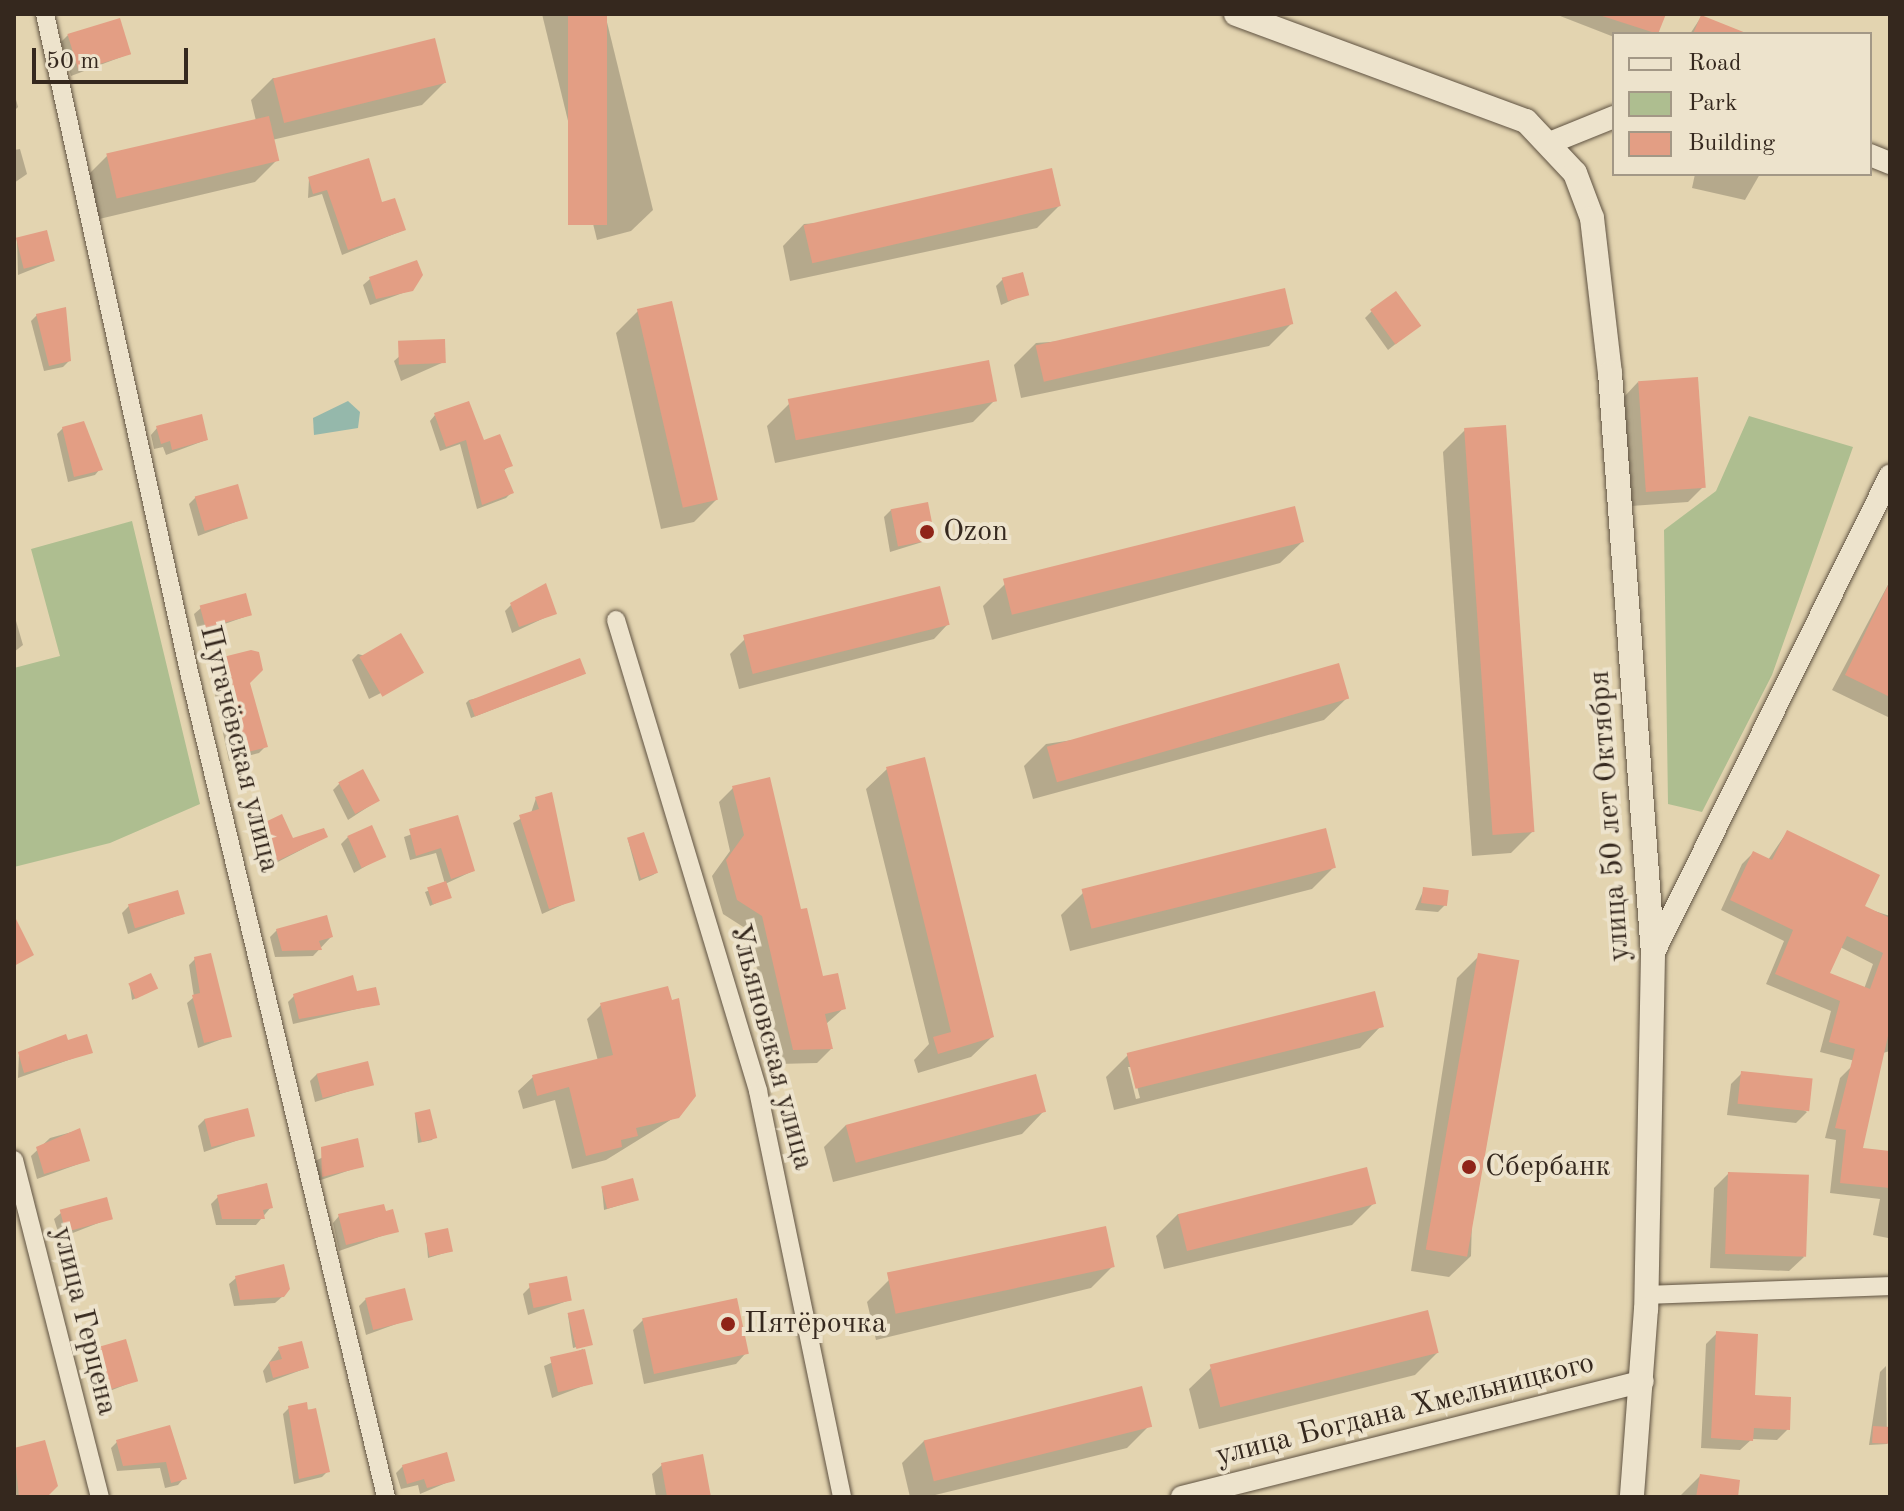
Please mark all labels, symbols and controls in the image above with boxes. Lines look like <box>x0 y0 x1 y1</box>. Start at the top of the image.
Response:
scale bar <box>36 32 192 82</box>
legend <box>1612 32 1872 176</box>
text: 50 m <box>46 50 100 74</box>
text: Road <box>1688 52 1741 76</box>
text: Park <box>1688 92 1737 116</box>
text: Building <box>1688 132 1775 156</box>
place label: Ozon <box>943 514 1008 550</box>
marker: Ozon <box>918 523 936 541</box>
street label: Пугачёвская улица <box>191 622 287 876</box>
street label: улица 50 лет Октября <box>1582 669 1638 963</box>
street label: Ульяновская улица <box>721 920 821 1174</box>
place label: Сбербанк <box>1485 1149 1611 1185</box>
marker: Сбербанк <box>1460 1158 1478 1176</box>
street label: улица Герцена <box>43 1223 125 1419</box>
place label: Пятёрочка <box>744 1306 886 1342</box>
marker: Пятёрочка <box>719 1315 737 1333</box>
street label: улица Богдана Хмельницкого <box>1212 1345 1598 1475</box>

